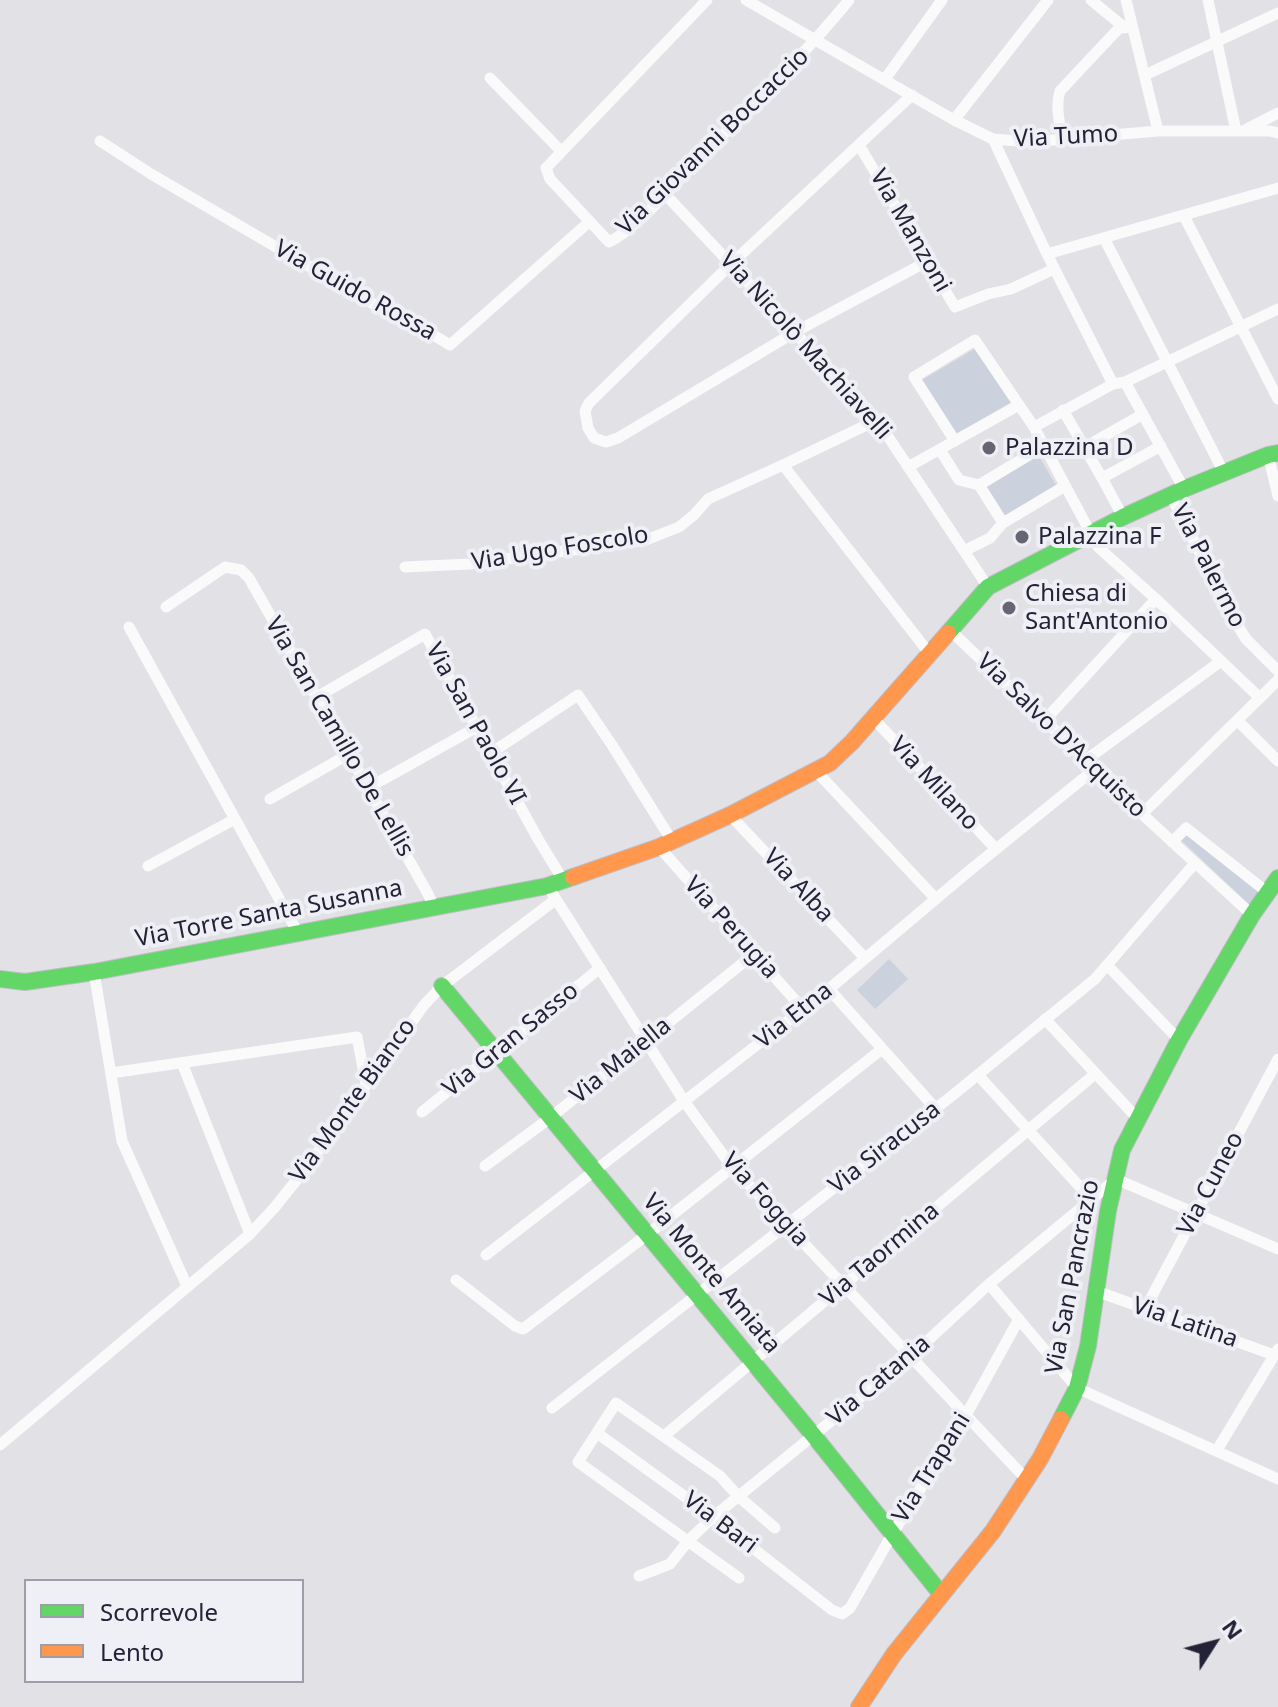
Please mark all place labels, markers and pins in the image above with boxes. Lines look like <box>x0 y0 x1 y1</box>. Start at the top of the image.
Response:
place label: Palazzina D <box>1005 434 1133 462</box>
marker: Palazzina D <box>980 439 998 457</box>
place label: Palazzina F <box>1038 523 1161 551</box>
marker: Palazzina F <box>1013 528 1031 546</box>
place label: Chiesa di Sant'Antonio <box>1025 580 1168 636</box>
marker: Chiesa di Sant'Antonio <box>1000 599 1018 617</box>

